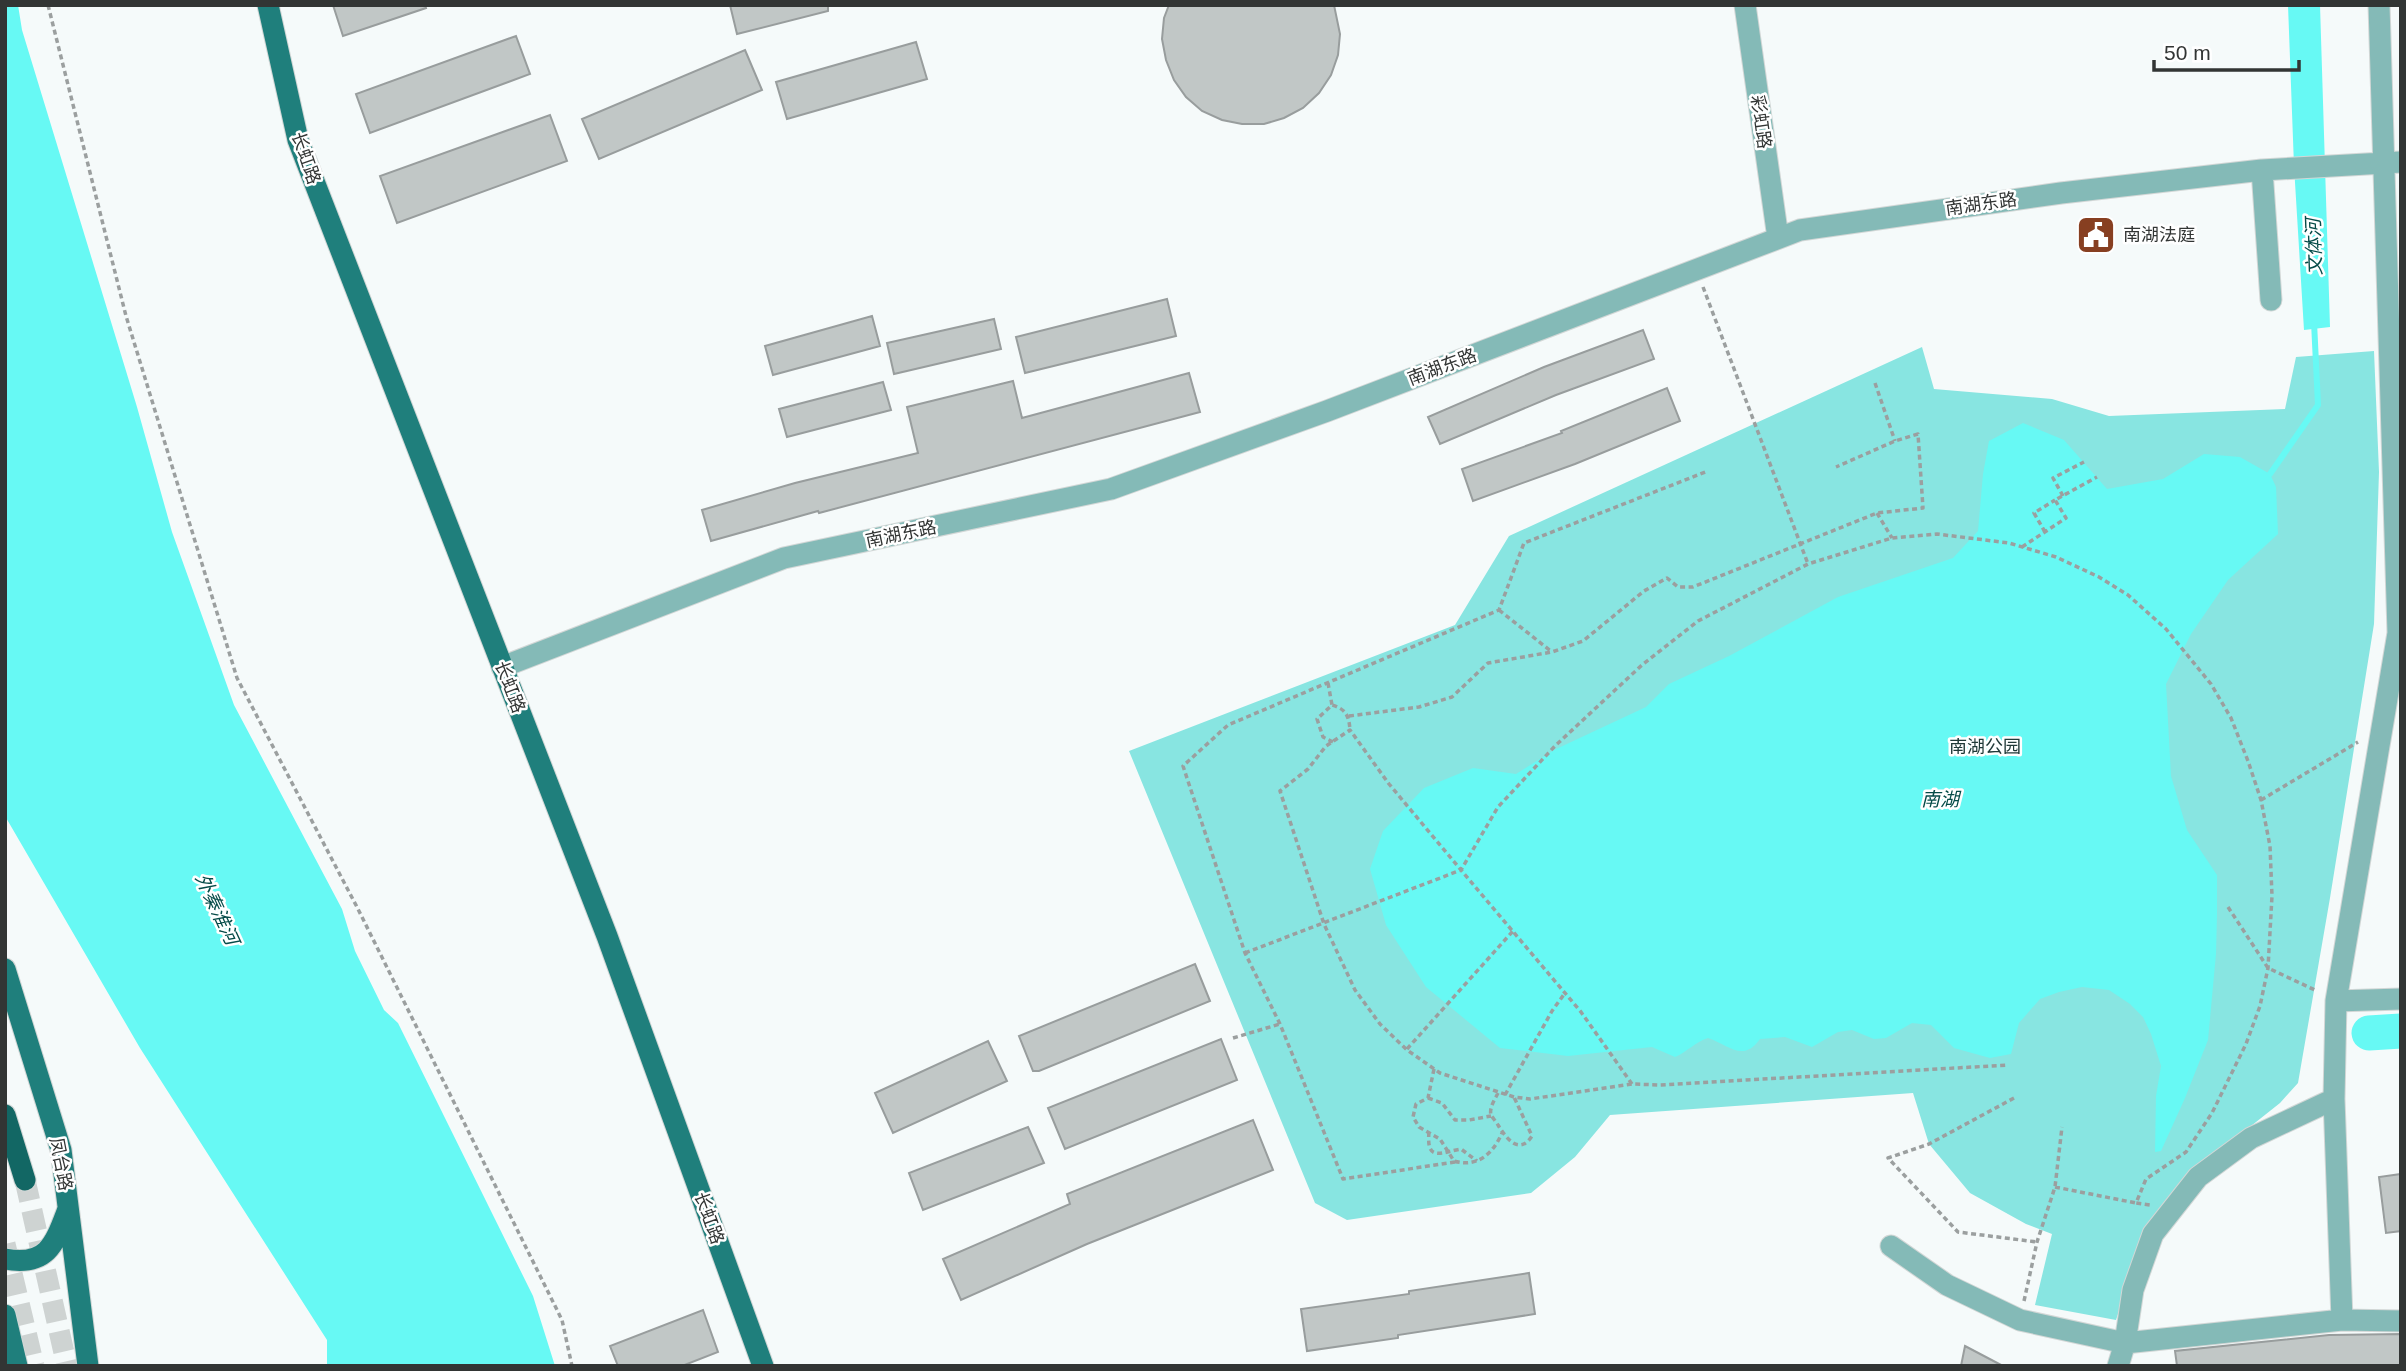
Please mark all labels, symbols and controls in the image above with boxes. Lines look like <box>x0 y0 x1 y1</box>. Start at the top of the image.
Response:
scale bar <box>2154 28 2299 72</box>
text: 50 m <box>2164 41 2211 64</box>
street label: 彩虹路 <box>1747 94 1775 150</box>
street label: 长虹路 <box>288 129 324 187</box>
street label: 南湖东路 <box>1944 189 2018 219</box>
public building icon: 南湖法庭 <box>2075 214 2117 256</box>
water label: 文体河 <box>2302 214 2325 276</box>
place label: 南湖法庭 <box>2123 225 2195 245</box>
street label: 南湖东路 <box>1405 345 1479 389</box>
street label: 南湖东路 <box>864 517 938 551</box>
street label: 长虹路 <box>491 658 529 716</box>
park label: 南湖公园 <box>1949 737 2021 757</box>
water label: 南湖 <box>1921 789 1962 810</box>
water label: 外秦淮河 <box>191 870 244 951</box>
street label: 凤台路 <box>46 1136 76 1192</box>
street label: 长虹路 <box>690 1189 728 1247</box>

